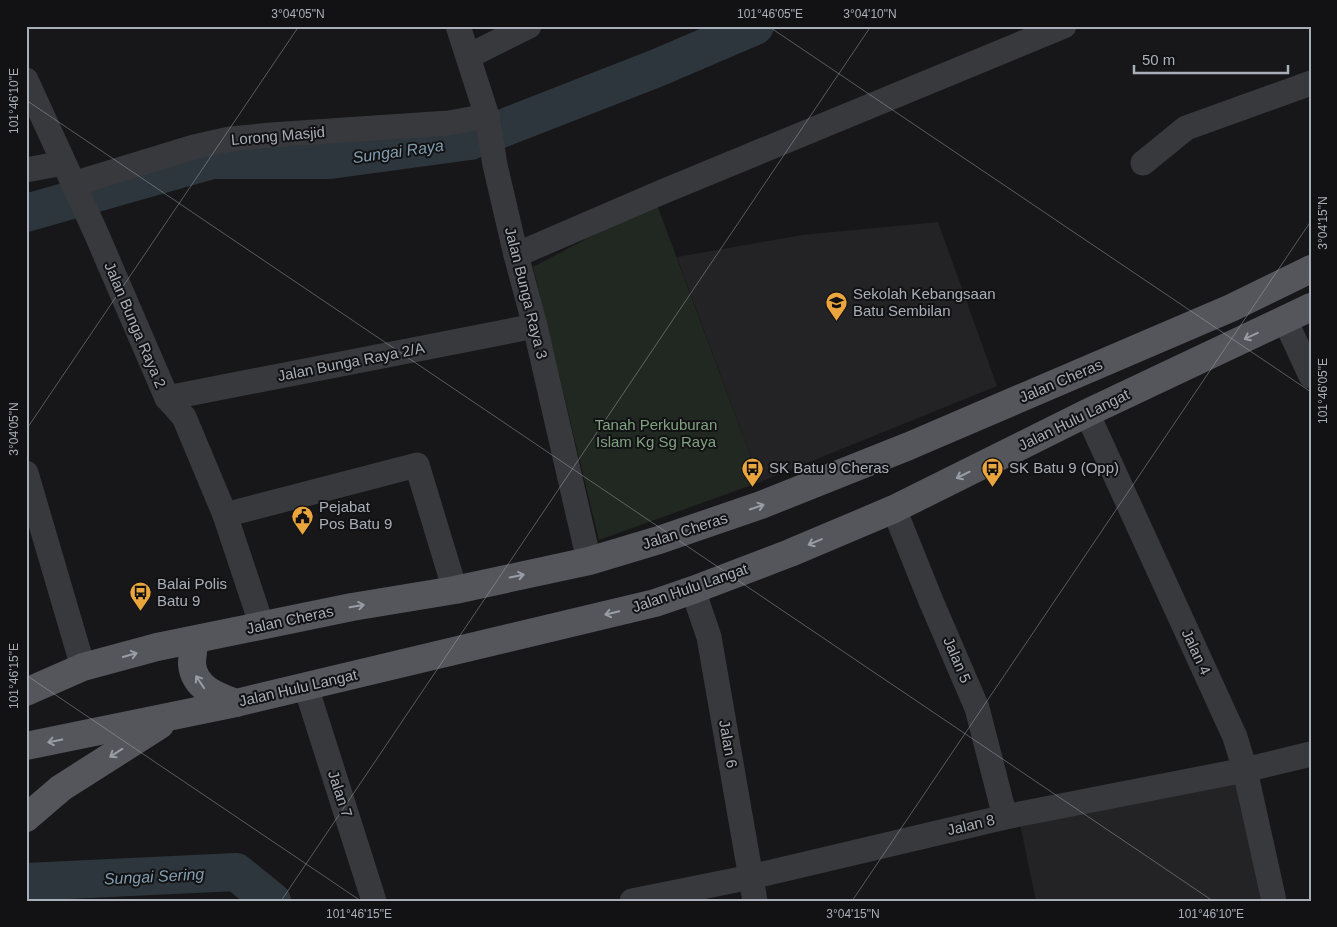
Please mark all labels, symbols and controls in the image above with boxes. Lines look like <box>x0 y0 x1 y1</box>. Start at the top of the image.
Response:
text: 3°04'05"N <box>271 7 325 21</box>
text: 101°46'05"E <box>737 7 803 21</box>
text: 3°04'10"N <box>843 7 897 21</box>
scale bar <box>1134 42 1288 74</box>
text: 50 m <box>1142 51 1175 68</box>
text: 101°46'10"E <box>7 68 21 134</box>
street label: Lorong Masjid <box>230 123 326 148</box>
water label: Sungai Raya <box>352 137 445 166</box>
text: 3°04'15"N <box>1316 196 1330 250</box>
street label: Jalan Bunga Raya 3 <box>502 225 551 360</box>
street label: Jalan Bunga Raya 2 <box>101 259 170 390</box>
place label: Sekolah Kebangsaan Batu Sembilan <box>853 285 996 319</box>
school or university icon: Sekolah Kebangsaan Batu Sembilan <box>825 291 849 322</box>
one-way arrow <box>1244 332 1259 341</box>
street label: Jalan Bunga Raya 2/A <box>276 339 426 384</box>
street label: Jalan Cheras <box>1017 355 1105 406</box>
text: 101°46'05"E <box>1316 358 1330 424</box>
street label: Jalan Hulu Langat <box>1016 385 1133 454</box>
text: 3°04'05"N <box>7 402 21 456</box>
park label: Tanah Perkuburan Islam Kg Sg Raya <box>595 416 717 450</box>
bus stop icon: SK Batu 9 Cheras <box>741 456 765 487</box>
bus stop icon: SK Batu 9 (Opp) <box>981 456 1005 487</box>
place label: SK Batu 9 Cheras <box>769 459 889 476</box>
place label: SK Batu 9 (Opp) <box>1009 459 1119 476</box>
one-way arrow <box>956 471 971 480</box>
place label: Pejabat Pos Batu 9 <box>319 498 392 532</box>
one-way arrow <box>749 502 764 511</box>
public building icon: Pejabat Pos Batu 9 <box>291 504 315 535</box>
street label: Jalan Cheras <box>640 509 730 552</box>
one-way arrow <box>808 538 823 548</box>
street label: Jalan Hulu Langat <box>630 560 751 615</box>
one-way arrow <box>508 571 524 580</box>
place label: Balai Polis Batu 9 <box>157 575 227 609</box>
bus stop icon: Balai Polis Batu 9 <box>129 581 153 612</box>
one-way arrow <box>349 601 365 611</box>
street label: Jalan Cheras <box>245 602 335 637</box>
one-way arrow <box>605 609 621 618</box>
street label: Jalan 4 <box>1179 626 1214 677</box>
street label: Jalan 5 <box>940 634 975 685</box>
text: 101°46'15"E <box>7 643 21 709</box>
one-way arrow <box>122 650 138 659</box>
street label: Jalan Hulu Langat <box>237 665 360 709</box>
one-way arrow <box>195 675 205 689</box>
street label: Jalan 6 <box>716 719 741 769</box>
one-way arrow <box>47 736 63 746</box>
one-way arrow <box>109 748 123 758</box>
street label: Jalan 7 <box>325 768 356 819</box>
street label: Jalan 8 <box>945 811 996 838</box>
water label: Sungai Sering <box>103 865 205 888</box>
text: 101°46'15"E <box>326 907 392 921</box>
text: 3°04'15"N <box>826 907 880 921</box>
text: 101°46'10"E <box>1178 907 1244 921</box>

